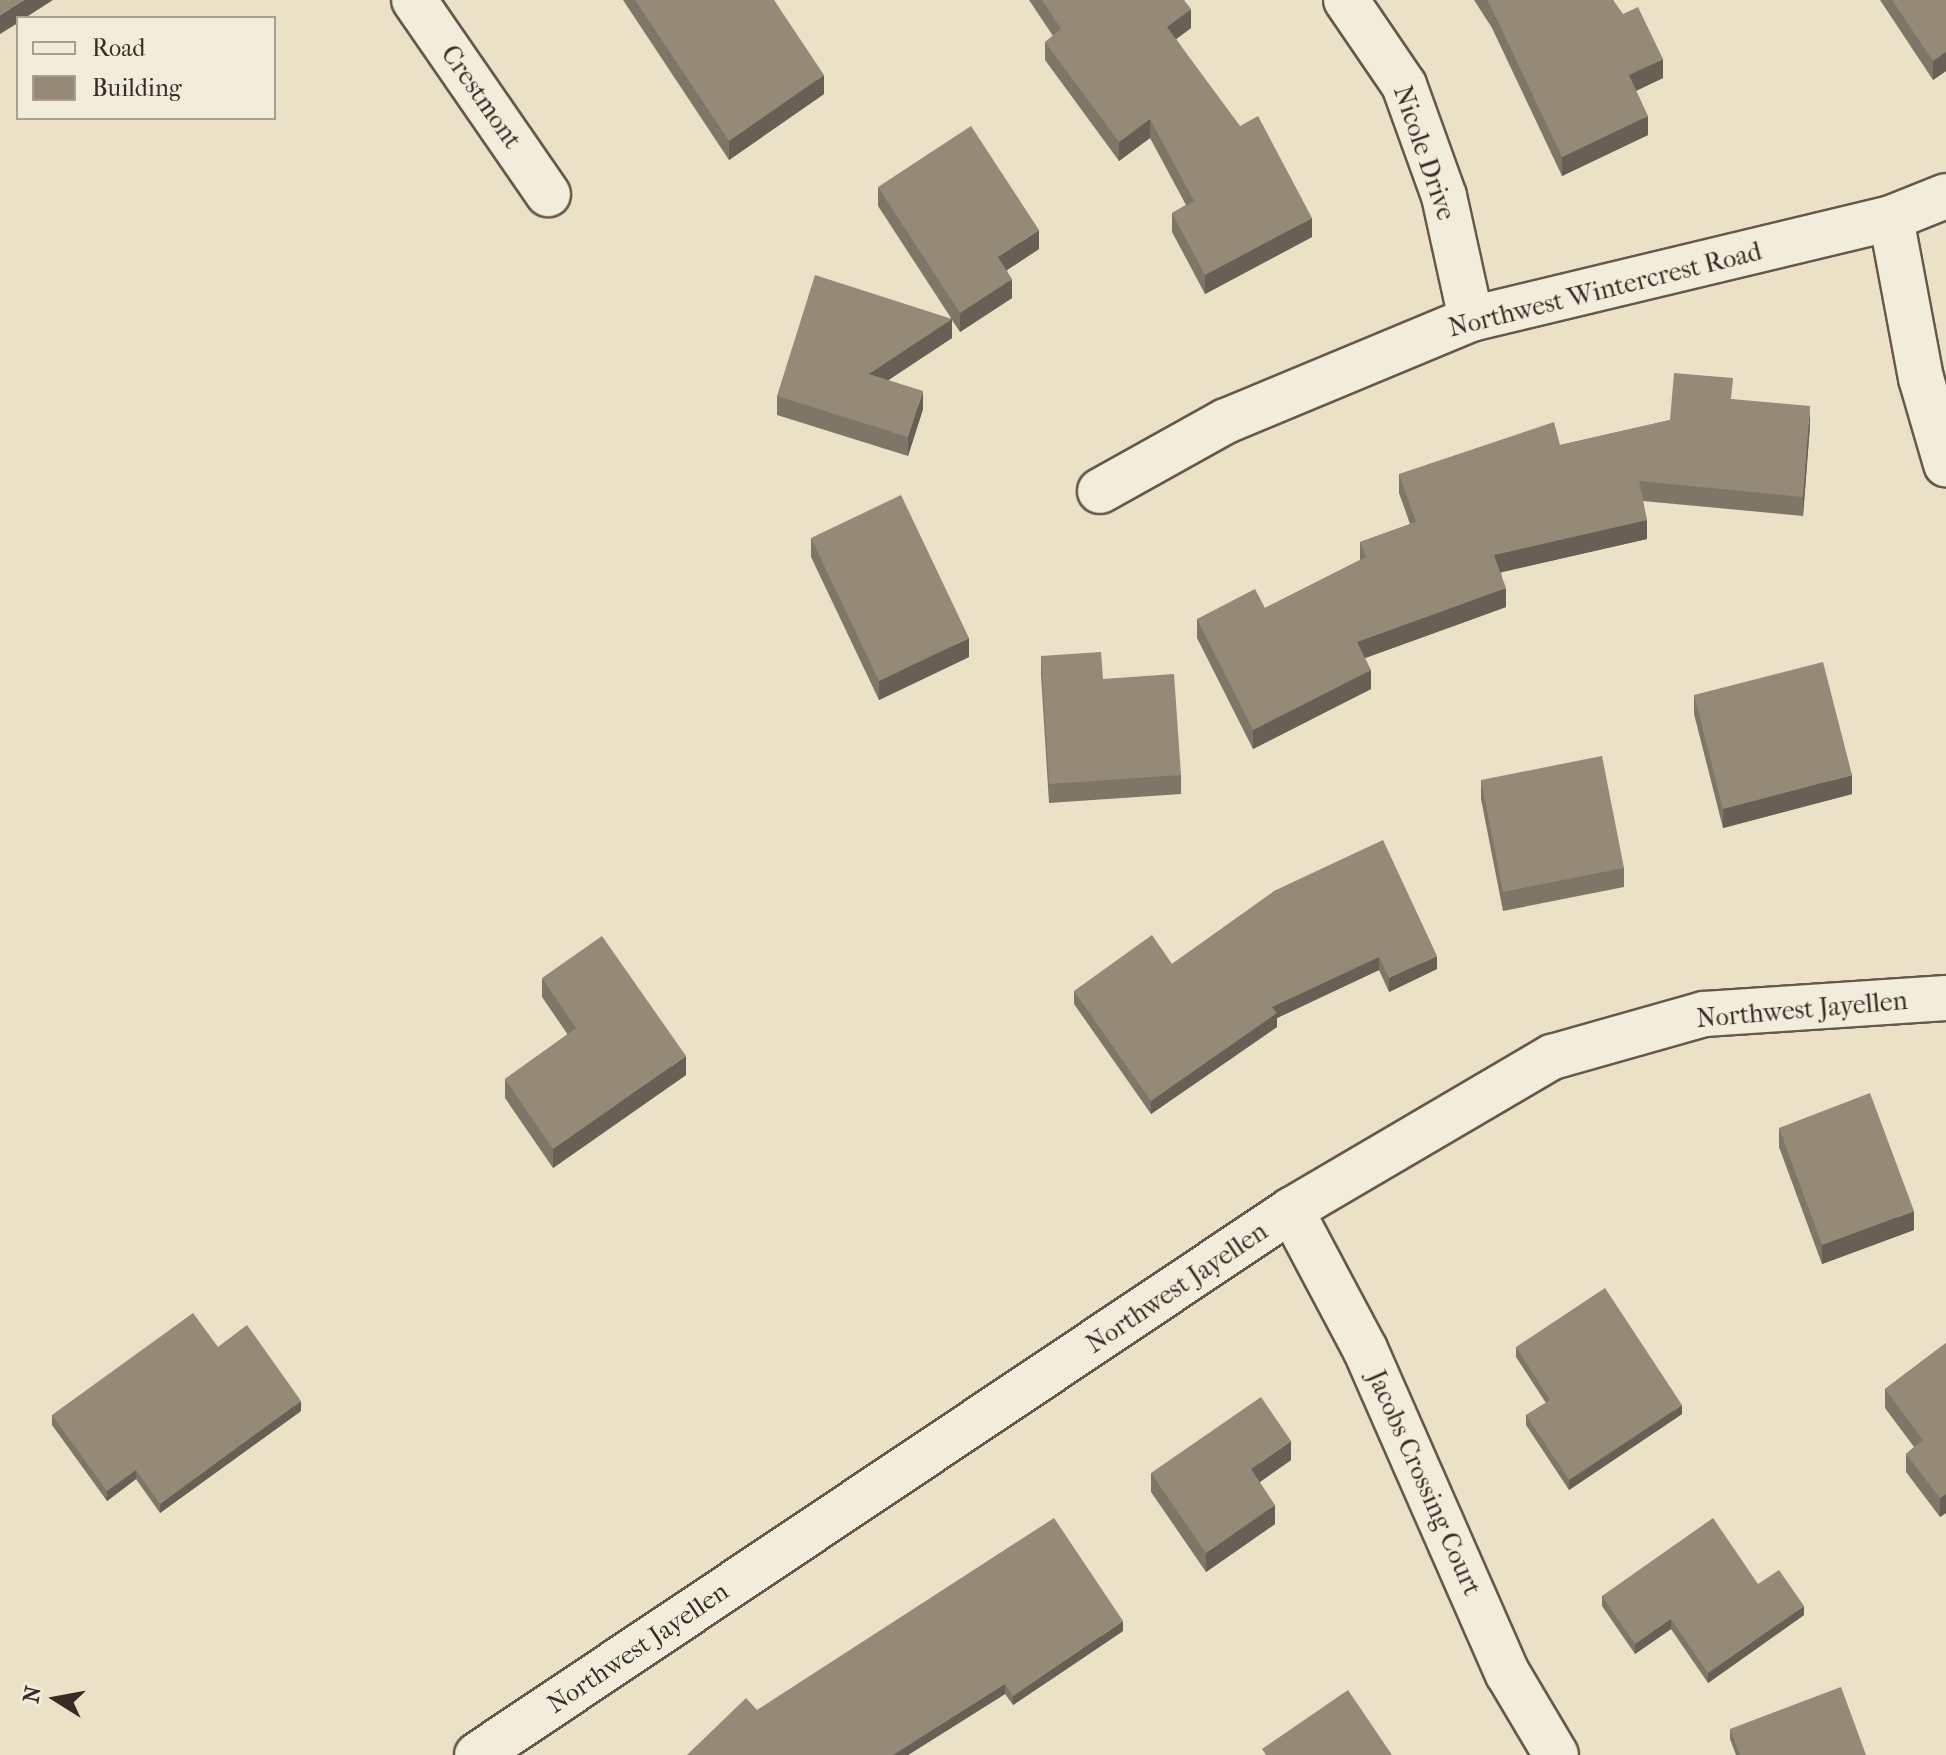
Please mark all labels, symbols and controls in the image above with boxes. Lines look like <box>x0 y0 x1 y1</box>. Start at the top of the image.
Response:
legend <box>16 16 276 120</box>
text: Road <box>92 34 145 62</box>
street label: Crestmont <box>434 39 528 155</box>
text: Building <box>92 74 182 102</box>
street label: Nicole Drive <box>1386 82 1462 224</box>
street label: Northwest Wintercrest Road <box>1445 236 1765 344</box>
street label: Northwest Jayellen <box>1695 985 1909 1035</box>
street label: Northwest Jayellen <box>1080 1216 1274 1360</box>
street label: Jacobs Crossing Court <box>1360 1366 1488 1600</box>
street label: Northwest Jayellen <box>541 1576 735 1720</box>
north arrow <box>16 1659 96 1739</box>
text: N <box>18 1684 47 1705</box>

